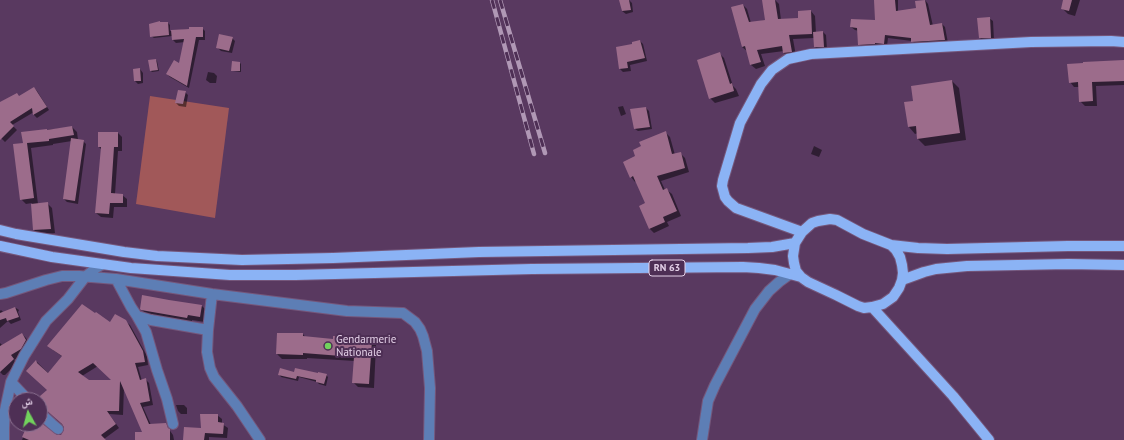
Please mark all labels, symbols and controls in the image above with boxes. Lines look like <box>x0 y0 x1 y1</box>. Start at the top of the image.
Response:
road number: RN 63 <box>649 260 685 276</box>
place label: Gendarmerie Nationale <box>336 333 396 359</box>
marker: Gendarmerie Nationale <box>323 341 333 351</box>
north arrow <box>8 392 48 432</box>
text: ش <box>20 393 33 409</box>

